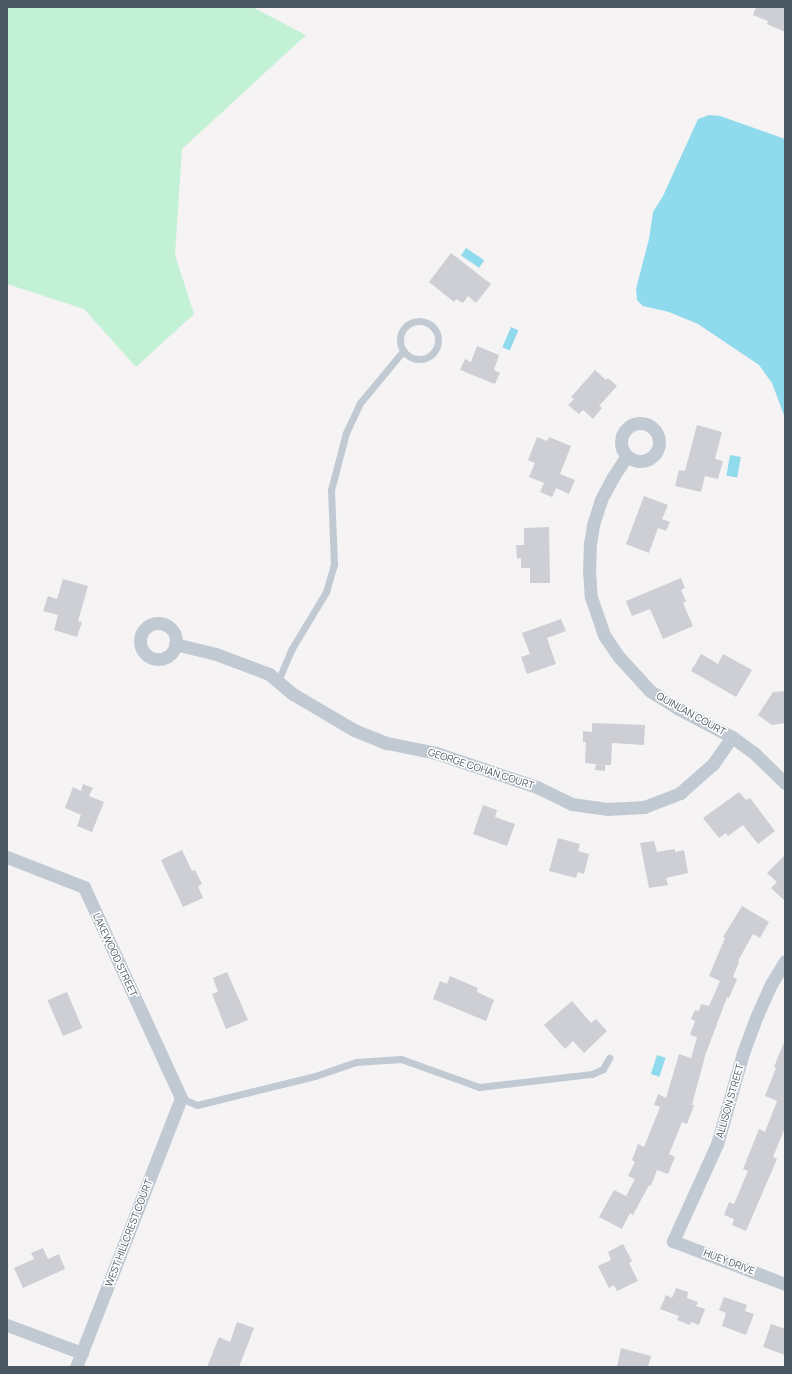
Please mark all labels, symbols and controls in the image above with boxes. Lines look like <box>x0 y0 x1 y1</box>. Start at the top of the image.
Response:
street label: QUINLAN COURT <box>654 690 728 738</box>
street label: GEORGE COHAN COURT <box>426 746 536 792</box>
street label: LAKEWOOD STREET <box>90 911 140 999</box>
street label: ALLISON STREET <box>714 1062 746 1140</box>
street label: WEST HILLCREST COURT <box>103 1177 155 1289</box>
street label: HUEY DRIVE <box>702 1247 756 1277</box>

